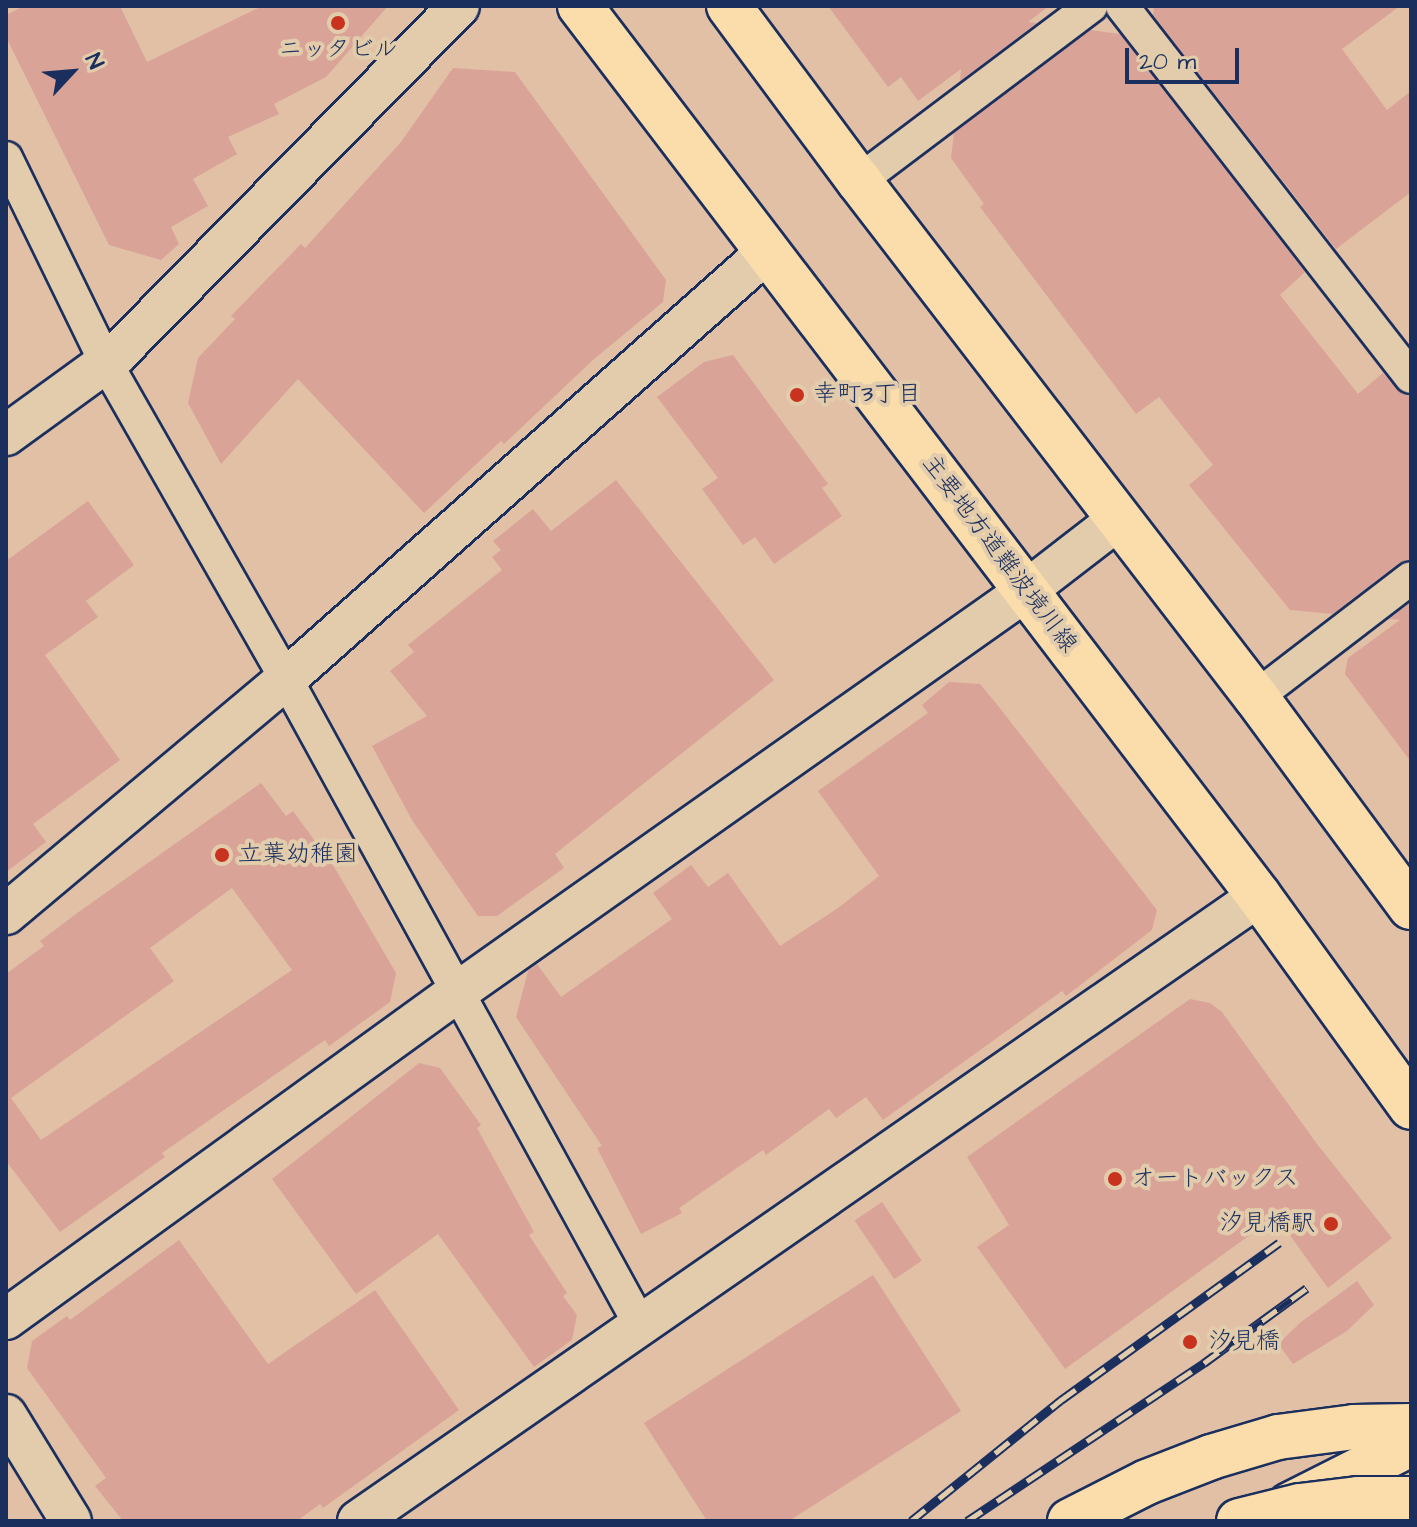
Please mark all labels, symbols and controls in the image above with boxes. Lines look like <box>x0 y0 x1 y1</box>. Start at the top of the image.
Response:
marker: ニッタビル <box>329 14 347 32</box>
north arrow <box>32 32 112 112</box>
scale bar <box>1129 32 1243 82</box>
place label: ニッタビル <box>278 36 398 64</box>
text: 20 m <box>1139 45 1196 79</box>
text: N <box>77 48 111 74</box>
place label: 幸町3丁目 <box>813 381 921 409</box>
marker: 幸町3丁目 <box>788 386 806 404</box>
street label: 主要地方道難波境川線 <box>915 449 1083 659</box>
place label: 立葉幼稚園 <box>238 841 358 869</box>
marker: 立葉幼稚園 <box>213 846 231 864</box>
place label: オートバックス <box>1131 1165 1299 1193</box>
marker: オートバックス <box>1106 1170 1124 1188</box>
place label: 汐見橋駅 <box>1219 1210 1315 1238</box>
marker: 汐見橋駅 <box>1322 1215 1340 1233</box>
place label: 汐見橋 <box>1208 1328 1280 1356</box>
marker: 汐見橋 <box>1179 1331 1201 1353</box>

